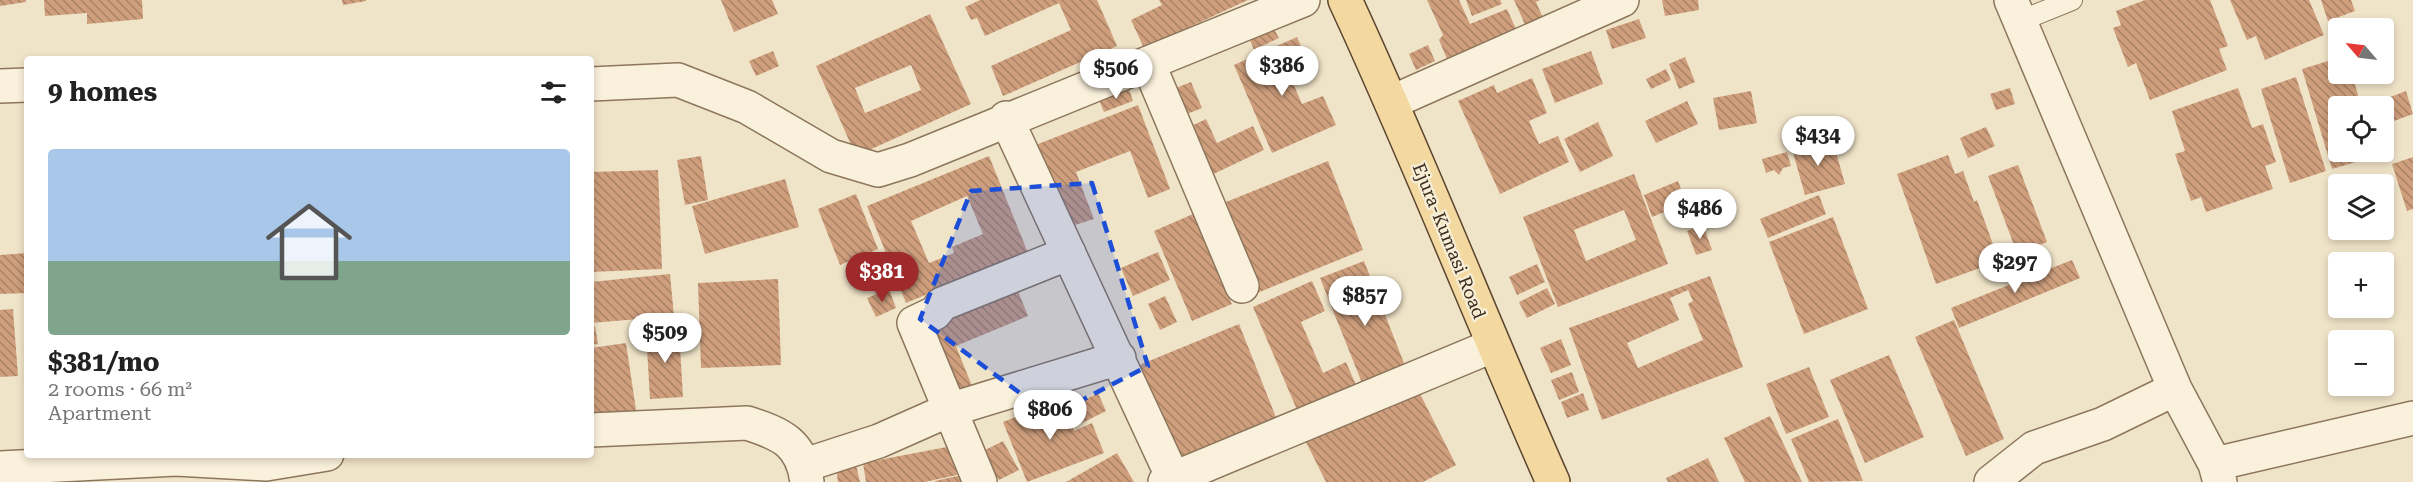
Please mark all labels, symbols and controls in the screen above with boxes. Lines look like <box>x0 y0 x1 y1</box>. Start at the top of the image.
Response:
north arrow <box>2328 18 2394 84</box>
map controls <box>2328 18 2394 396</box>
pin: $386 <box>1246 46 1318 97</box>
pin: $506 <box>1080 49 1152 100</box>
text: $386 <box>1260 53 1304 77</box>
text: $506 <box>1094 56 1138 80</box>
icon: filters <box>537 76 570 109</box>
text: 9 homes <box>48 77 157 107</box>
button: locate <box>2328 96 2394 162</box>
pin: $434 <box>1782 116 1854 167</box>
text: $434 <box>1796 123 1840 147</box>
street label: Ejura-Kumasi Road <box>1409 160 1490 322</box>
button: layers <box>2328 174 2394 240</box>
icon: home <box>255 188 363 296</box>
pin: $486 <box>1664 189 1736 240</box>
text: $486 <box>1678 196 1722 220</box>
pin: $297 <box>1979 243 2051 294</box>
text: $297 <box>1993 250 2037 274</box>
pin: $381 <box>846 252 918 303</box>
button: + <box>2328 252 2394 318</box>
text: $381 <box>860 259 904 283</box>
pin: $857 <box>1329 276 1401 327</box>
text: $857 <box>1343 283 1387 307</box>
pin: $509 <box>629 313 701 364</box>
text: $509 <box>643 320 687 344</box>
button: − <box>2328 330 2394 396</box>
text: $381/mo <box>48 347 160 377</box>
text: 2 rooms · 66 m² <box>48 377 192 401</box>
pin: $806 <box>1014 390 1086 441</box>
text: $806 <box>1028 397 1072 421</box>
text: Apartment <box>48 401 151 425</box>

